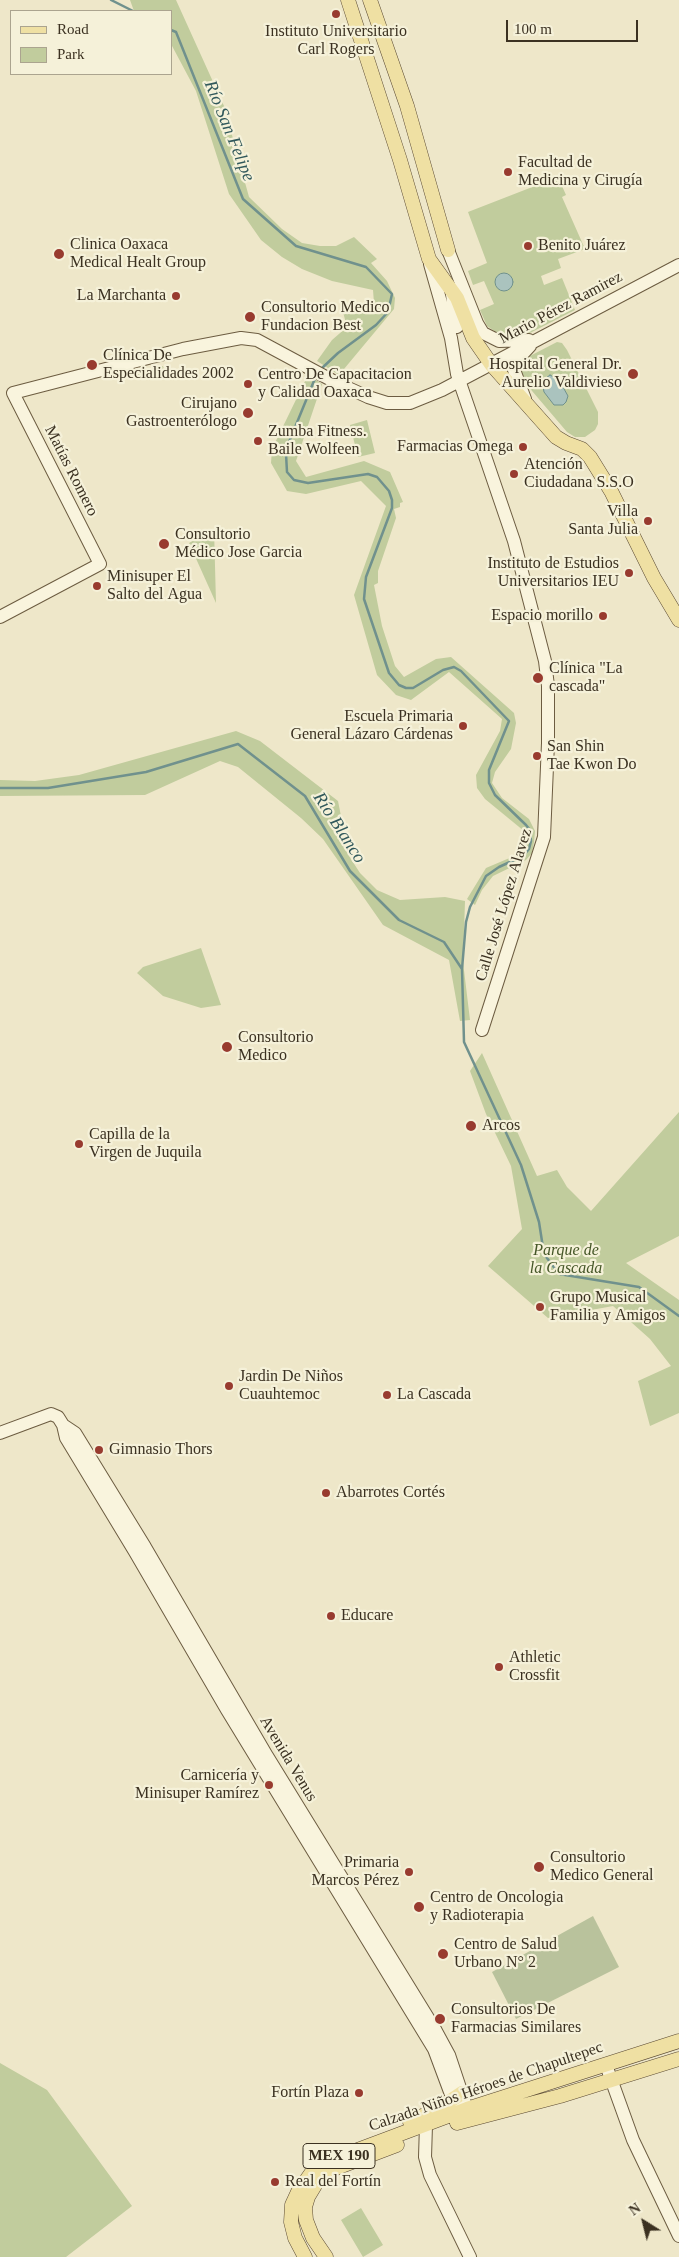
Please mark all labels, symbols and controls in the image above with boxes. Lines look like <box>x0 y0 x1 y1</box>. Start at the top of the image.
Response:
marker: Instituto Universitario Carl Rogers <box>330 8 342 20</box>
legend <box>10 10 172 75</box>
scale bar <box>509 10 642 42</box>
text: Road <box>57 21 89 37</box>
text: 100 m <box>514 21 552 37</box>
place label: Instituto Universitario Carl Rogers <box>265 22 407 60</box>
text: Park <box>57 46 85 62</box>
water label: Río San Felipe <box>199 77 259 185</box>
place label: Facultad de Medicina y Cirugía <box>518 153 642 191</box>
marker: Facultad de Medicina y Cirugía <box>502 166 514 178</box>
place label: Clinica Oaxaca Medical Healt Group <box>70 235 206 273</box>
place label: Benito Juárez <box>538 236 626 256</box>
marker: Benito Juárez <box>522 240 534 252</box>
marker: Clinica Oaxaca Medical Healt Group <box>52 247 66 261</box>
street label: Mario Pérez Ramirez <box>496 267 626 349</box>
place label: La Marchanta <box>77 286 166 306</box>
marker: La Marchanta <box>170 290 182 302</box>
place label: Consultorio Medico Fundacion Best <box>261 298 389 336</box>
marker: Consultorio Medico Fundacion Best <box>243 310 257 324</box>
place label: Clínica De Especialidades 2002 <box>103 346 234 384</box>
place label: Hospital General Dr. Aurelio Valdivieso <box>489 355 622 393</box>
marker: Clínica De Especialidades 2002 <box>85 358 99 372</box>
place label: Centro De Capacitacion y Calidad Oaxaca <box>258 365 412 403</box>
marker: Hospital General Dr. Aurelio Valdivieso <box>626 367 640 381</box>
marker: Centro De Capacitacion y Calidad Oaxaca <box>242 378 254 390</box>
place label: Cirujano Gastroenterólogo <box>126 394 237 432</box>
marker: Cirujano Gastroenterólogo <box>241 406 255 420</box>
street label: Matías Romero <box>40 422 102 520</box>
place label: Zumba Fitness. Baile Wolfeen <box>268 422 367 460</box>
marker: Zumba Fitness. Baile Wolfeen <box>252 435 264 447</box>
place label: Farmacias Omega <box>397 437 513 457</box>
marker: Farmacias Omega <box>517 441 529 453</box>
place label: Atención Ciudadana S.S.O <box>524 455 634 493</box>
marker: Atención Ciudadana S.S.O <box>508 468 520 480</box>
place label: Villa Santa Julia <box>568 502 638 540</box>
marker: Villa Santa Julia <box>642 515 654 527</box>
place label: Consultorio Médico Jose Garcia <box>175 525 302 563</box>
marker: Consultorio Médico Jose Garcia <box>157 537 171 551</box>
place label: Instituto de Estudios Universitarios IEU <box>487 554 619 592</box>
place label: Minisuper El Salto del Agua <box>107 567 202 605</box>
marker: Instituto de Estudios Universitarios IEU <box>623 567 635 579</box>
marker: Minisuper El Salto del Agua <box>91 580 103 592</box>
place label: Espacio morillo <box>491 606 593 626</box>
marker: Espacio morillo <box>597 610 609 622</box>
place label: Clínica "La cascada" <box>549 659 623 697</box>
marker: Clínica "La cascada" <box>531 671 545 685</box>
place label: Escuela Primaria General Lázaro Cárdenas <box>290 707 453 745</box>
marker: Escuela Primaria General Lázaro Cárdenas <box>457 720 469 732</box>
place label: San Shin Tae Kwon Do <box>547 737 637 775</box>
marker: San Shin Tae Kwon Do <box>531 750 543 762</box>
water label: Río Blanco <box>308 788 370 868</box>
street label: Calle José López Alavez <box>472 826 536 984</box>
place label: Consultorio Medico <box>238 1028 314 1066</box>
marker: Consultorio Medico <box>220 1040 234 1054</box>
place label: Arcos <box>482 1116 520 1136</box>
marker: Arcos <box>464 1119 478 1133</box>
place label: Capilla de la Virgen de Juquila <box>89 1125 202 1163</box>
marker: Capilla de la Virgen de Juquila <box>73 1138 85 1150</box>
park label: Parque de la Cascada <box>530 1241 602 1279</box>
place label: Grupo Musical Familia y Amigos <box>550 1288 666 1326</box>
marker: Grupo Musical Familia y Amigos <box>534 1301 546 1313</box>
place label: Jardin De Niños Cuauhtemoc <box>239 1367 343 1405</box>
marker: Jardin De Niños Cuauhtemoc <box>223 1380 235 1392</box>
place label: La Cascada <box>397 1385 471 1405</box>
marker: La Cascada <box>381 1389 393 1401</box>
place label: Gimnasio Thors <box>109 1440 213 1460</box>
marker: Gimnasio Thors <box>93 1444 105 1456</box>
place label: Abarrotes Cortés <box>336 1483 445 1503</box>
marker: Abarrotes Cortés <box>320 1487 332 1499</box>
place label: Educare <box>341 1606 393 1626</box>
marker: Educare <box>325 1610 337 1622</box>
place label: Athletic Crossfit <box>509 1648 561 1686</box>
marker: Athletic Crossfit <box>493 1661 505 1673</box>
street label: Avenida Venus <box>255 1713 321 1805</box>
place label: Carnicería y Minisuper Ramírez <box>135 1766 259 1804</box>
marker: Carnicería y Minisuper Ramírez <box>263 1779 275 1791</box>
place label: Consultorio Medico General <box>550 1848 654 1886</box>
place label: Primaria Marcos Pérez <box>311 1853 399 1891</box>
marker: Consultorio Medico General <box>532 1860 546 1874</box>
marker: Primaria Marcos Pérez <box>403 1866 415 1878</box>
place label: Centro de Oncologia y Radioterapia <box>430 1888 563 1926</box>
marker: Centro de Oncologia y Radioterapia <box>412 1900 426 1914</box>
place label: Centro de Salud Urbano N° 2 <box>454 1935 557 1973</box>
marker: Centro de Salud Urbano N° 2 <box>436 1947 450 1961</box>
place label: Consultorios De Farmacias Similares <box>451 2000 581 2038</box>
marker: Consultorios De Farmacias Similares <box>433 2012 447 2026</box>
street label: Calzada Niños Héroes de Chapultepec <box>367 2038 605 2136</box>
place label: Fortín Plaza <box>271 2083 349 2103</box>
marker: Fortín Plaza <box>353 2087 365 2099</box>
road number: MEX 190 <box>303 2144 375 2168</box>
place label: Real del Fortín <box>285 2172 381 2192</box>
marker: Real del Fortín <box>269 2176 281 2188</box>
north arrow <box>619 2197 669 2247</box>
text: N <box>626 2200 643 2219</box>

